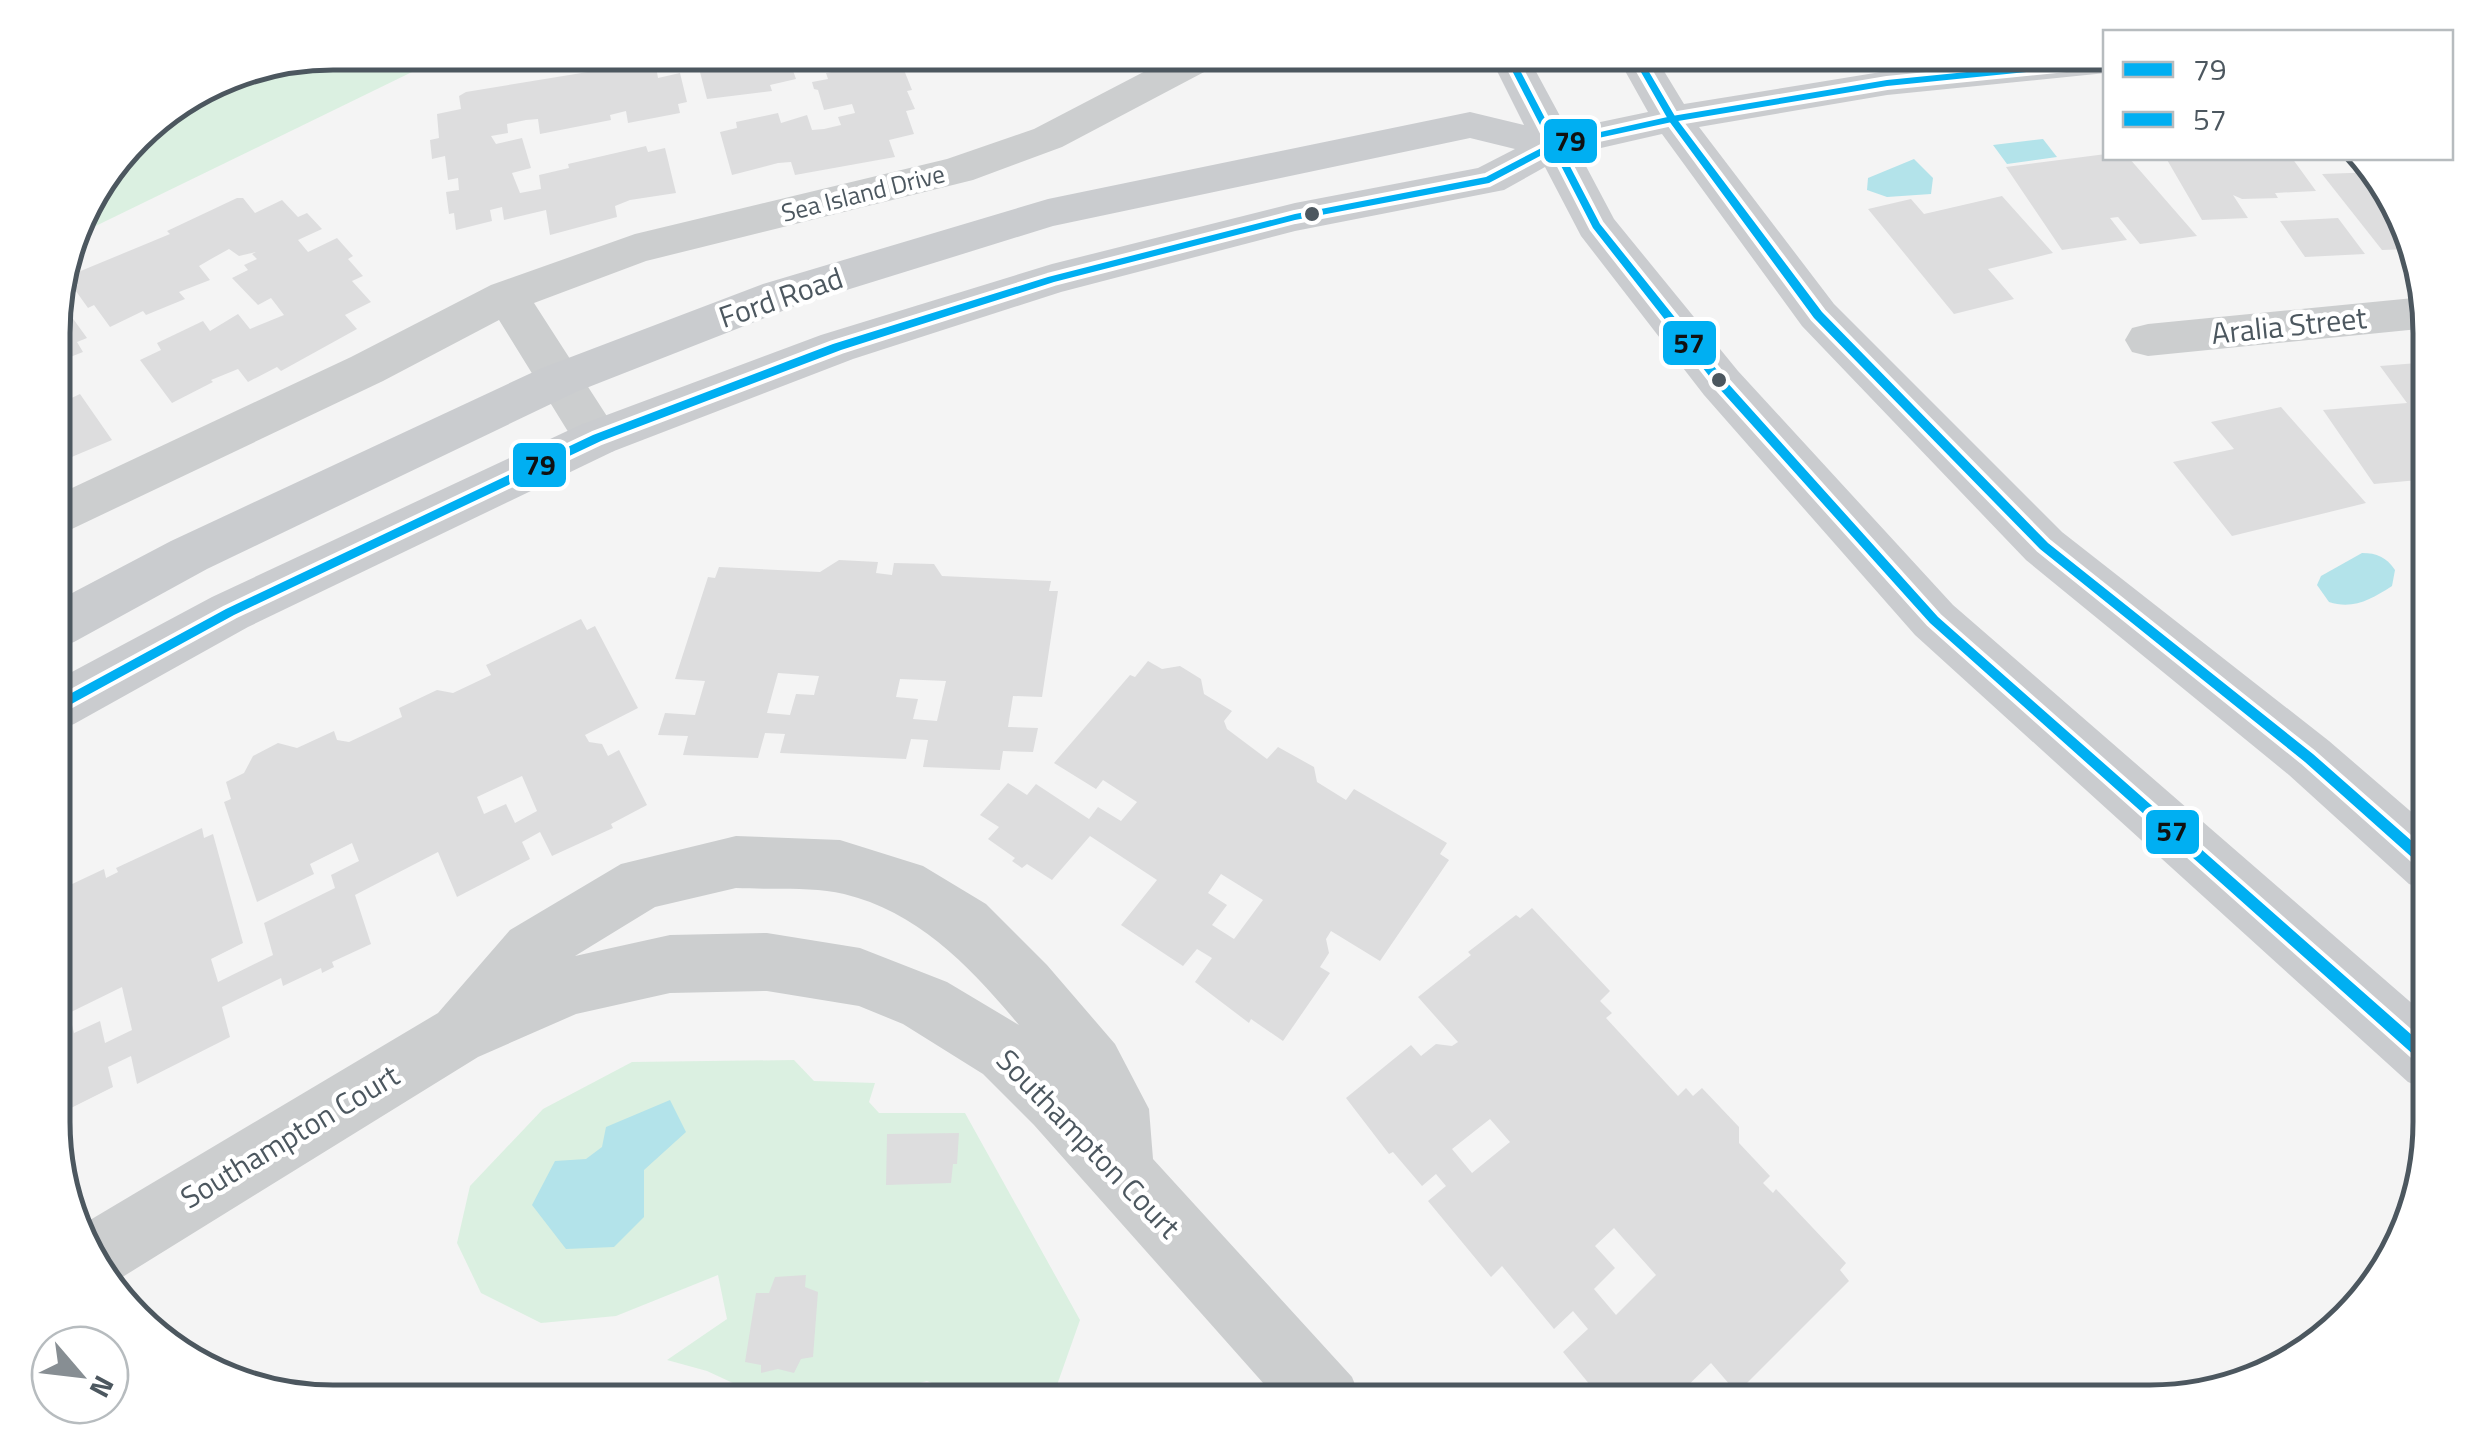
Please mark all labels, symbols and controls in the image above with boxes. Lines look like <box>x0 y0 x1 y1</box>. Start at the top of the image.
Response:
legend <box>2103 30 2453 160</box>
text: 79 <box>2193 46 2227 92</box>
text: 57 <box>2193 96 2227 142</box>
line badge: 79 <box>1542 117 1599 165</box>
text: 79 <box>1554 119 1586 162</box>
street label: Sea Island Drive <box>777 154 949 232</box>
unlabelled marker <box>1302 204 1322 224</box>
street label: Ford Road <box>712 254 849 340</box>
street label: Aralia Street <box>2209 294 2369 356</box>
line badge: 57 <box>1661 319 1718 367</box>
text: 57 <box>1673 321 1705 364</box>
unlabelled marker <box>1709 370 1729 390</box>
line badge: 79 <box>511 441 568 489</box>
text: 79 <box>524 443 556 486</box>
line badge: 57 <box>2144 808 2201 856</box>
text: 57 <box>2156 809 2188 852</box>
street label: Southampton Court <box>986 1038 1192 1249</box>
street label: Southampton Court <box>171 1052 408 1220</box>
north arrow <box>30 1325 130 1425</box>
text: N <box>79 1368 126 1406</box>

